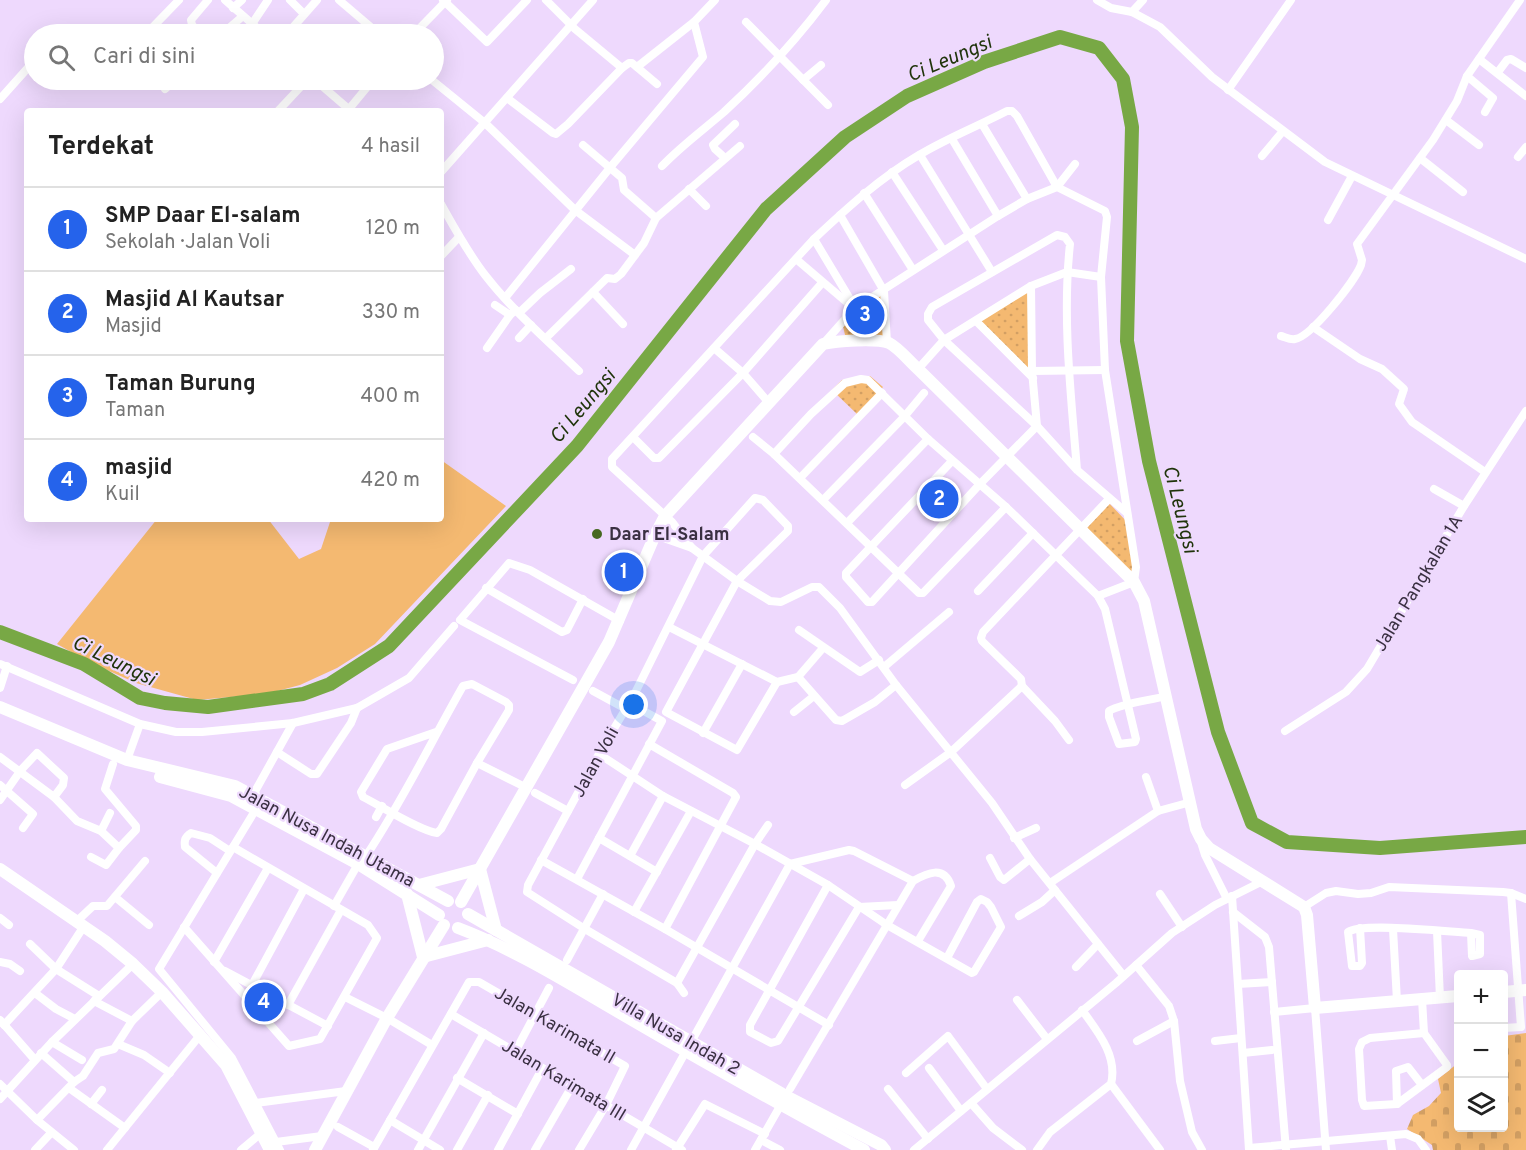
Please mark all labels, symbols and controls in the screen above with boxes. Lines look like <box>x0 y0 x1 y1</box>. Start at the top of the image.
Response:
search box <box>24 24 444 90</box>
water label: Ci Leungsi <box>903 30 997 89</box>
icon: search <box>45 41 78 74</box>
text: Cari di sini <box>93 44 195 71</box>
text: Terdekat <box>48 131 154 164</box>
text: 4 hasil <box>361 134 420 160</box>
text: SMP Daar El-salam <box>105 203 301 230</box>
text: 1 <box>64 216 72 242</box>
text: 120 m <box>366 216 420 242</box>
text: Sekolah · Jalan Voli <box>105 230 270 256</box>
text: Masjid Al Kautsar <box>105 287 284 314</box>
pin: 3 <box>846 292 884 338</box>
text: 2 <box>61 300 74 326</box>
text: 330 m <box>362 300 420 326</box>
text: Masjid <box>105 314 162 340</box>
water label: Ci Leungsi <box>545 364 623 450</box>
text: Taman Burung <box>105 371 256 398</box>
text: 3 <box>62 384 74 410</box>
text: 400 m <box>360 384 420 410</box>
text: Taman <box>105 398 165 424</box>
text: masjid <box>105 455 173 482</box>
water label: Ci Leungsi <box>1156 463 1203 557</box>
text: 4 <box>61 468 74 494</box>
text: 420 m <box>361 468 420 494</box>
pin: 2 <box>920 476 958 522</box>
text: Kuil <box>105 482 140 508</box>
street label: Jalan Pangkalan 1A <box>1369 511 1469 656</box>
place label: Daar El-Salam <box>609 524 730 547</box>
marker: Daar El-Salam <box>590 527 604 541</box>
pin: 1 <box>604 550 644 594</box>
water label: Ci Leungsi <box>67 630 160 694</box>
your location <box>619 690 648 719</box>
street label: Jalan Voli <box>568 724 625 802</box>
street label: Jalan Nusa Indah Utama <box>234 781 418 893</box>
map controls <box>1454 970 1508 1132</box>
button: + <box>1454 970 1508 1024</box>
pin: 4 <box>244 980 284 1024</box>
street label: Jalan Karimata II <box>490 982 619 1070</box>
street label: Villa Nusa Indah 2 <box>607 989 744 1081</box>
button: − <box>1454 1024 1508 1078</box>
street label: Jalan Karimata III <box>497 1035 630 1127</box>
button: layers <box>1454 1078 1508 1132</box>

